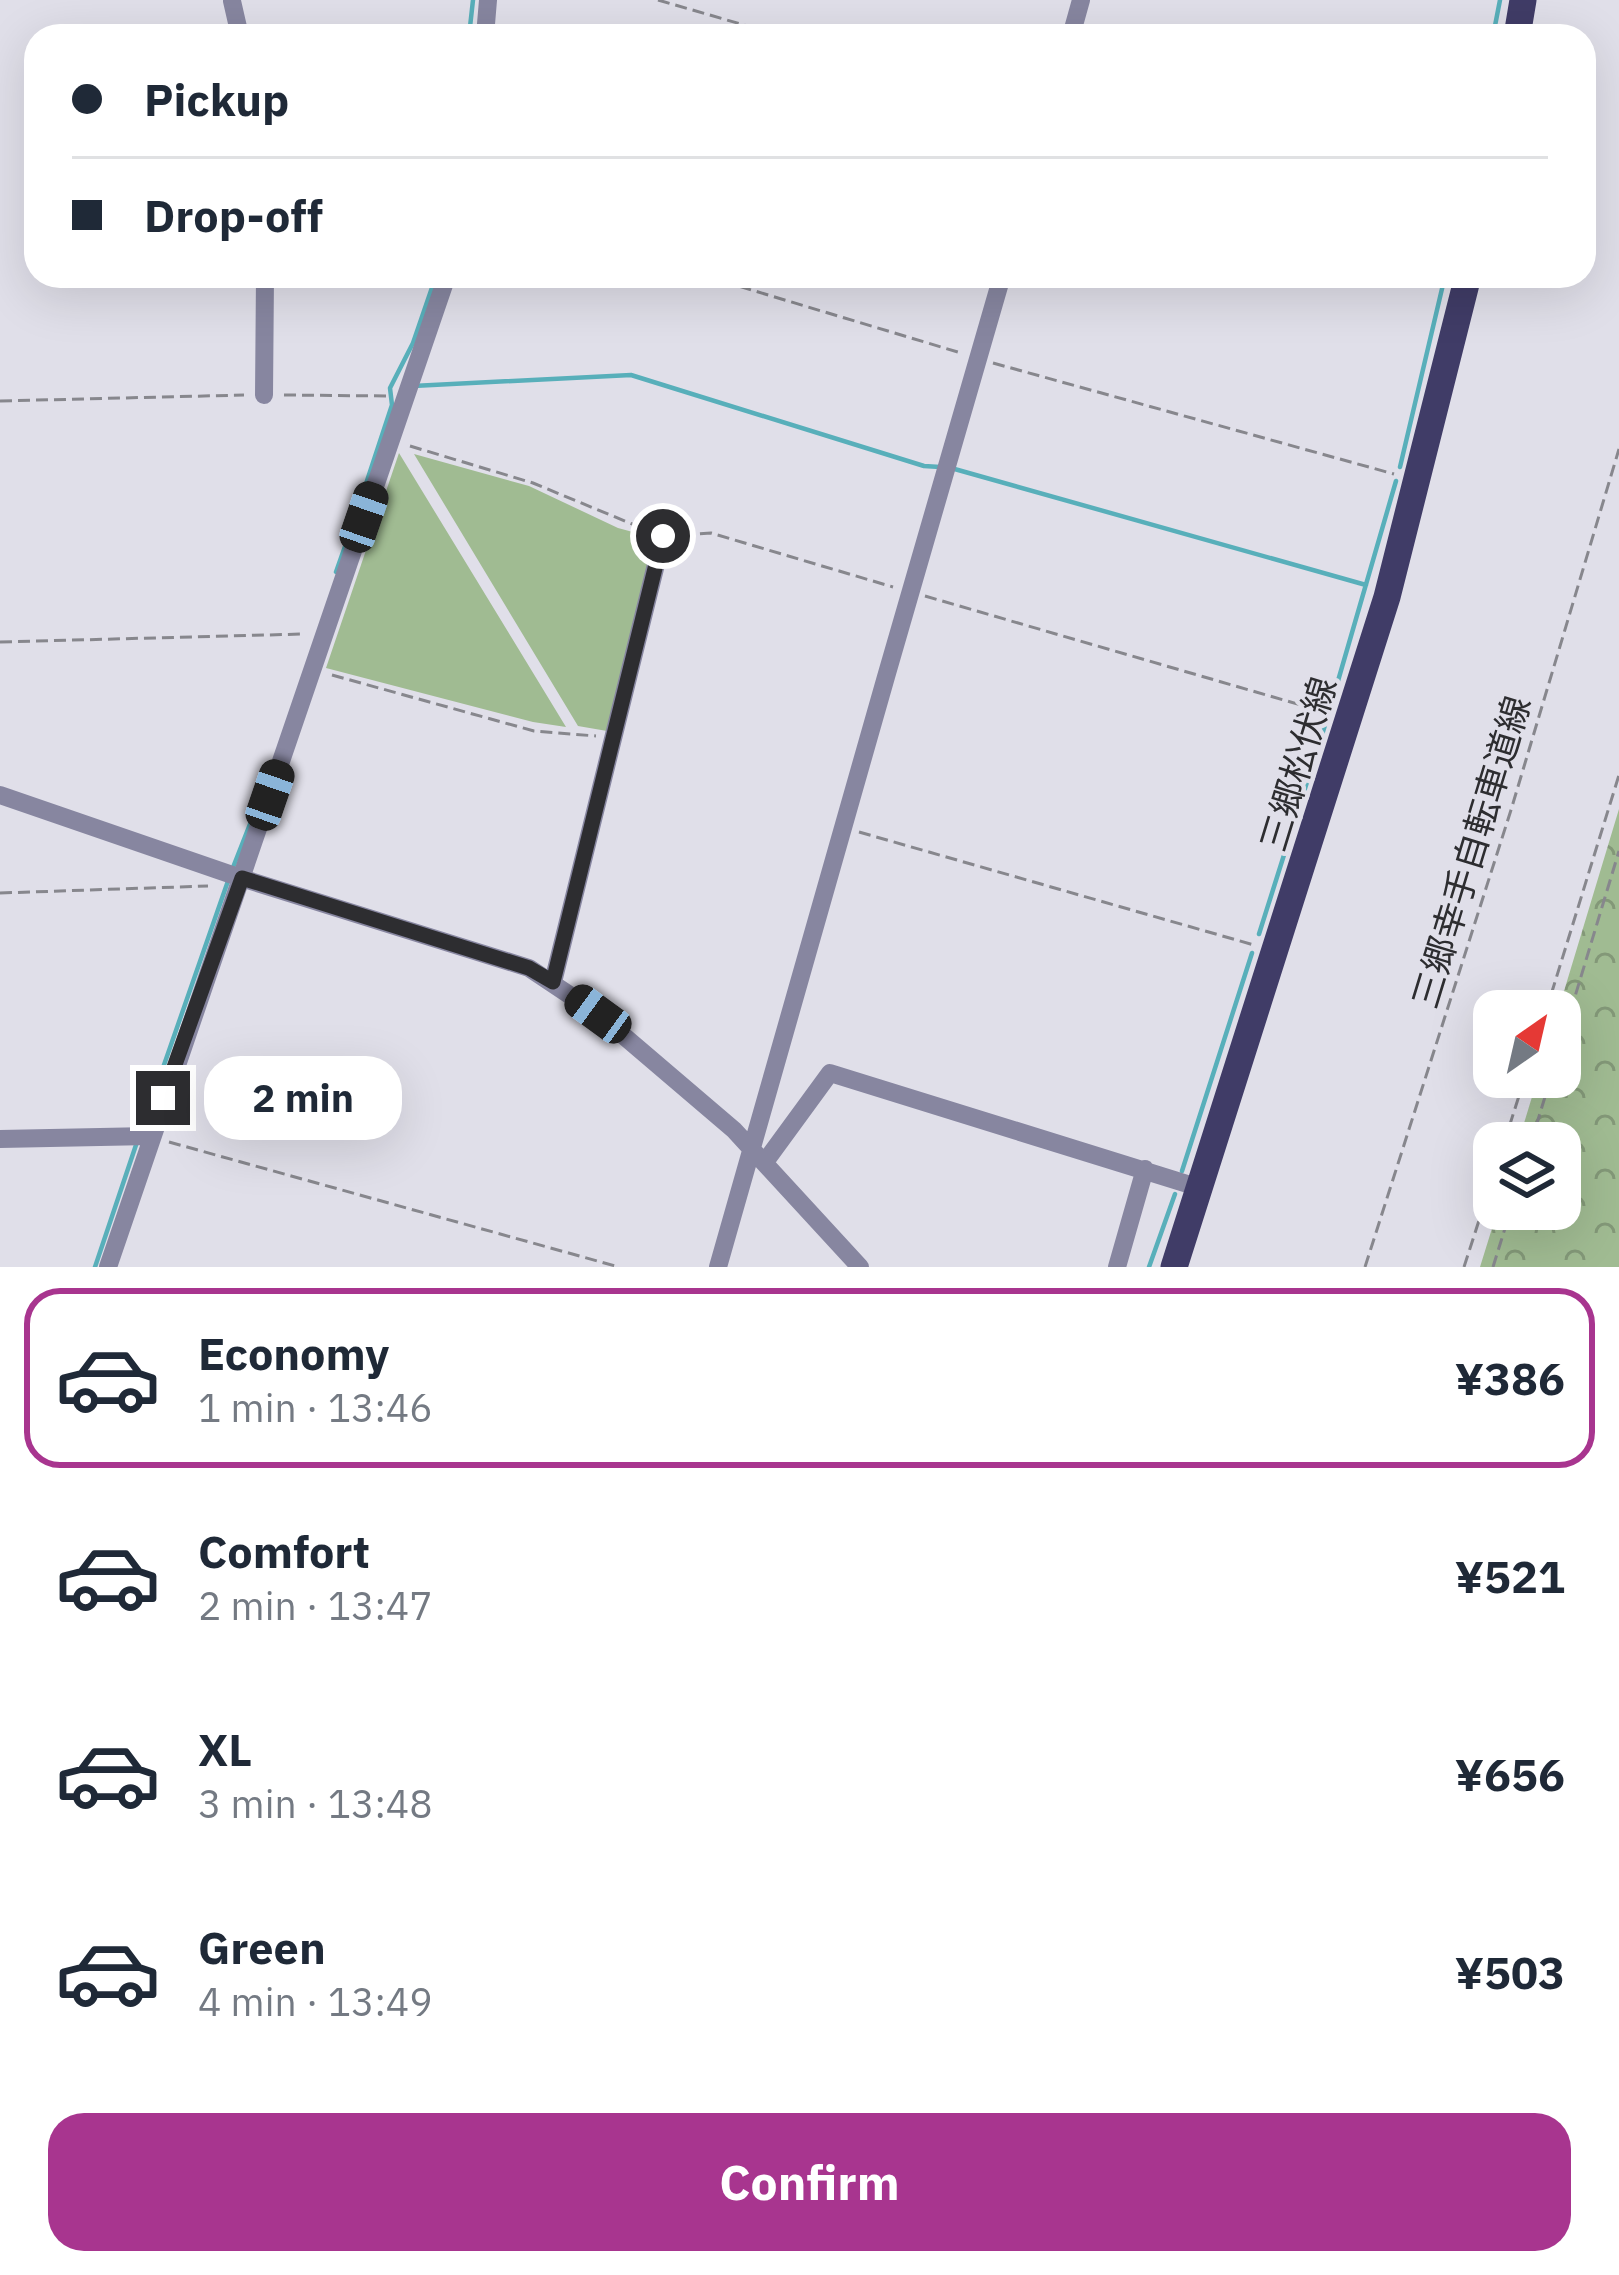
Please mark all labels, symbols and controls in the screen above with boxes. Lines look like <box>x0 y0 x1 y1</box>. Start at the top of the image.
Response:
text: Pickup <box>144 70 289 128</box>
text: Drop-off <box>144 186 323 244</box>
car <box>335 477 393 557</box>
route start <box>636 509 690 563</box>
street label: 三郷松伏線 <box>1249 671 1346 857</box>
street label: 三郷幸手自転車道線 <box>1401 690 1540 1014</box>
car <box>241 755 299 835</box>
car <box>558 978 638 1050</box>
north arrow <box>1473 990 1581 1098</box>
map controls <box>1473 990 1581 1230</box>
callout: 2 min <box>205 1056 403 1140</box>
route end <box>136 1071 190 1125</box>
text: 2 min <box>252 1072 354 1123</box>
button: layers <box>1473 1122 1581 1230</box>
icon: car <box>54 1324 162 1432</box>
text: Economy <box>198 1324 389 1382</box>
text: ¥386 <box>1455 1349 1565 1407</box>
text: 1 min · 13:46 <box>198 1382 433 1433</box>
icon: car <box>54 1522 162 1630</box>
text: Comfort <box>198 1522 370 1580</box>
text: ¥521 <box>1455 1547 1565 1605</box>
text: 2 min · 13:47 <box>198 1580 433 1631</box>
icon: car <box>54 1720 162 1828</box>
text: XL <box>198 1720 252 1778</box>
text: ¥656 <box>1455 1745 1565 1803</box>
text: 3 min · 13:48 <box>198 1778 433 1829</box>
icon: car <box>54 1918 162 2026</box>
text: Green <box>198 1918 326 1976</box>
text: ¥503 <box>1455 1943 1565 2001</box>
text: 4 min · 13:49 <box>198 1976 433 2027</box>
button: Confirm <box>48 2113 1571 2251</box>

